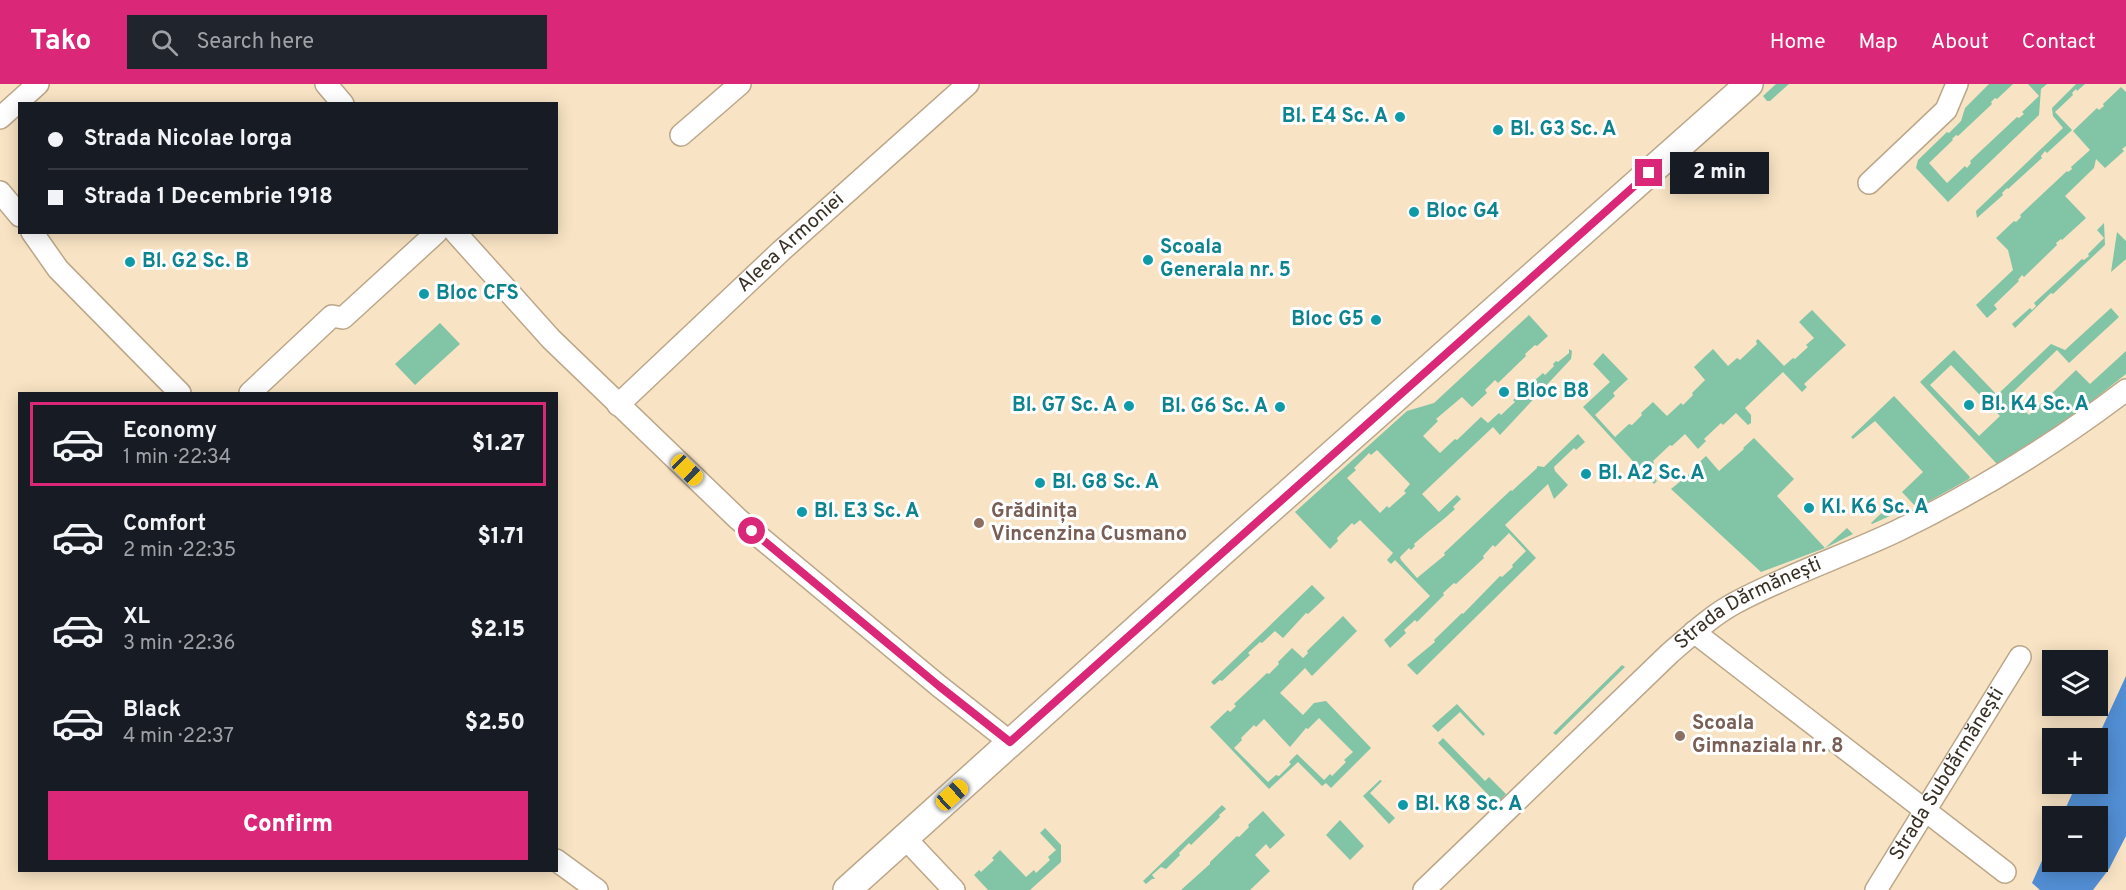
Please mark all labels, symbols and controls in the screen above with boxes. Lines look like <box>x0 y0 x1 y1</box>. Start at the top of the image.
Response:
search box <box>127 15 547 69</box>
text: Tako <box>30 24 91 60</box>
icon: search <box>148 26 181 59</box>
text: Search here <box>196 29 314 56</box>
text: Home <box>1770 29 1826 56</box>
text: Map <box>1859 29 1898 56</box>
text: About <box>1931 29 1989 56</box>
text: Contact <box>2022 29 2096 56</box>
place label: Bl. E4 Sc. A <box>1282 104 1388 130</box>
marker: Bl. E4 Sc. A <box>1393 110 1407 124</box>
place label: Bl. G3 Sc. A <box>1510 117 1616 143</box>
marker: Bl. G3 Sc. A <box>1491 123 1505 137</box>
text: Strada Nicolae Iorga <box>84 126 292 153</box>
callout: 2 min <box>1670 152 1769 194</box>
route end <box>1635 159 1662 186</box>
text: 2 min <box>1693 160 1746 186</box>
text: Strada 1 Decembrie 1918 <box>84 184 333 211</box>
street label: Aleea Armoniei <box>732 187 850 299</box>
place label: Bloc G4 <box>1426 199 1499 225</box>
marker: Bloc G4 <box>1407 205 1421 219</box>
place label: Scoala Generala nr. 5 <box>1160 235 1291 284</box>
place label: Bl. G2 Sc. B <box>142 249 249 275</box>
marker: Scoala Generala nr. 5 <box>1141 253 1155 267</box>
marker: Bl. G2 Sc. B <box>123 255 137 269</box>
place label: Bloc CFS <box>436 281 519 307</box>
marker: Bloc CFS <box>417 287 431 301</box>
place label: Bloc G5 <box>1291 307 1364 333</box>
marker: Bloc G5 <box>1369 313 1383 327</box>
place label: Bloc B8 <box>1516 379 1589 405</box>
marker: Bloc B8 <box>1497 385 1511 399</box>
place label: Bl. K4 Sc. A <box>1981 392 2089 418</box>
place label: Bl. G7 Sc. A <box>1012 393 1117 419</box>
place label: Bl. G6 Sc. A <box>1161 394 1268 420</box>
marker: Bl. K4 Sc. A <box>1962 398 1976 412</box>
marker: Bl. G7 Sc. A <box>1122 399 1136 413</box>
marker: Bl. G6 Sc. A <box>1273 400 1287 414</box>
icon: car <box>51 417 105 471</box>
text: Economy <box>123 418 217 445</box>
text: $1.27 <box>472 431 525 458</box>
text: 1 min · 22:34 <box>123 445 231 471</box>
car <box>668 451 706 489</box>
place label: Bl. A2 Sc. A <box>1598 461 1705 487</box>
marker: Bl. A2 Sc. A <box>1579 467 1593 481</box>
place label: Bl. G8 Sc. A <box>1052 470 1159 496</box>
marker: Bl. G8 Sc. A <box>1033 476 1047 490</box>
place label: Kl. K6 Sc. A <box>1821 495 1929 521</box>
place label: Bl. E3 Sc. A <box>814 499 919 525</box>
place label: Grădinița Vincenzina Cusmano <box>991 499 1187 548</box>
marker: Kl. K6 Sc. A <box>1802 501 1816 515</box>
marker: Bl. E3 Sc. A <box>795 505 809 519</box>
icon: car <box>51 510 105 564</box>
text: Comfort <box>123 511 206 538</box>
marker: Grădinița Vincenzina Cusmano <box>972 516 986 530</box>
route start <box>738 517 765 544</box>
text: $1.71 <box>477 524 525 551</box>
text: 2 min · 22:35 <box>123 538 236 564</box>
street label: Strada Dărmănești <box>1669 552 1826 656</box>
icon: car <box>51 603 105 657</box>
text: XL <box>123 604 150 631</box>
text: $2.15 <box>470 617 525 644</box>
text: 3 min · 22:36 <box>123 631 235 657</box>
map controls <box>2042 650 2108 872</box>
button: layers <box>2042 650 2108 716</box>
street label: Strada Subdărmănești <box>1884 683 2011 866</box>
icon: car <box>51 696 105 750</box>
text: Black <box>123 697 181 724</box>
text: $2.50 <box>465 710 525 737</box>
place label: Scoala Gimnaziala nr. 8 <box>1692 711 1844 760</box>
text: 4 min · 22:37 <box>123 724 234 750</box>
button: + <box>2042 728 2108 794</box>
marker: Scoala Gimnaziala nr. 8 <box>1673 729 1687 743</box>
car <box>933 776 971 814</box>
button: Confirm <box>48 791 528 860</box>
place label: Bl. K8 Sc. A <box>1415 792 1522 818</box>
marker: Bl. K8 Sc. A <box>1396 798 1410 812</box>
button: − <box>2042 806 2108 872</box>

